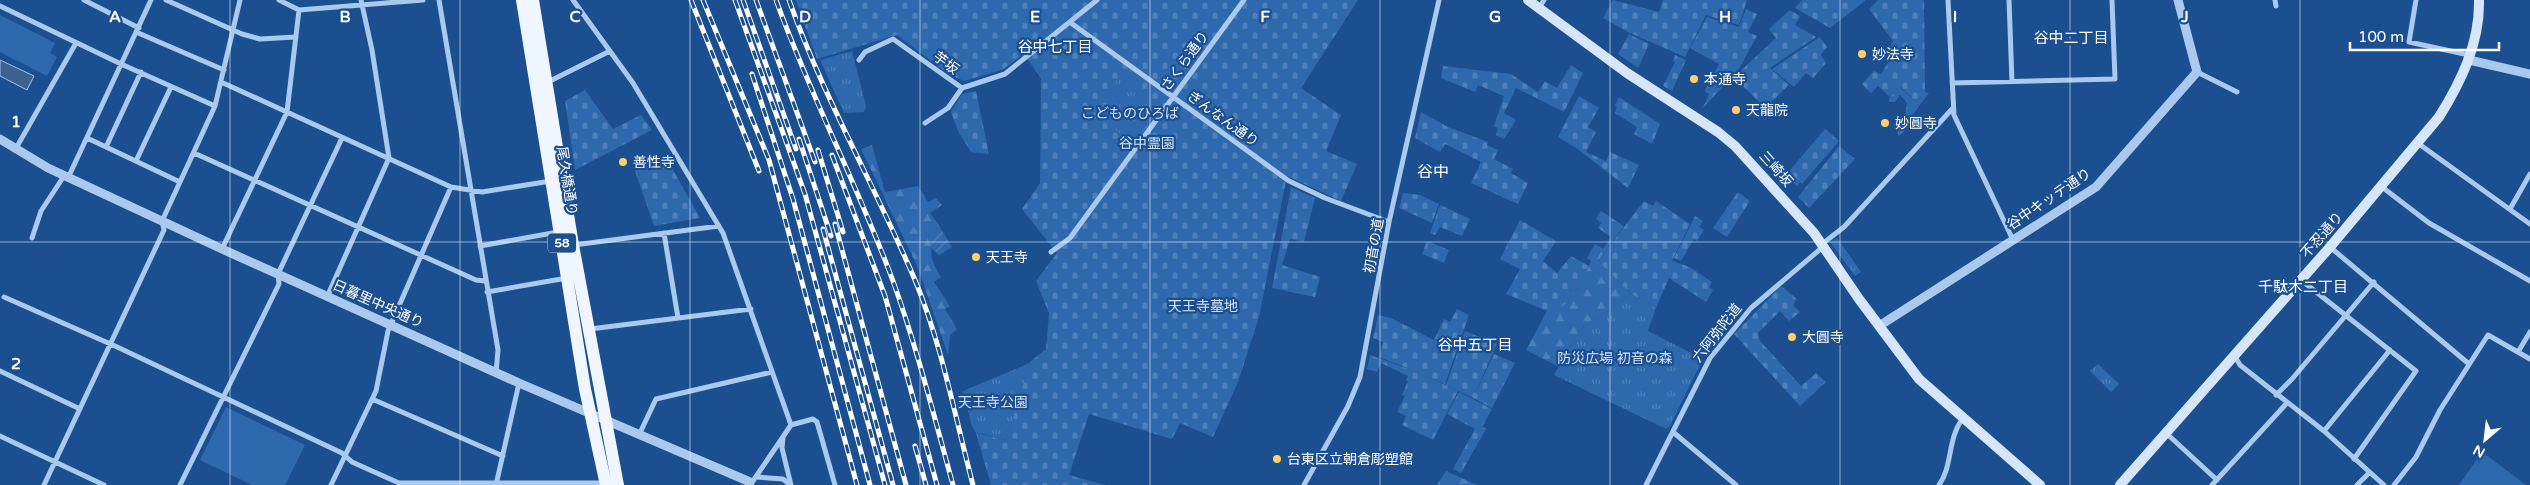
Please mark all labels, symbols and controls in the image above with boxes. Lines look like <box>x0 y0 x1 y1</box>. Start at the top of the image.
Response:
text: A <box>109 7 121 27</box>
text: B <box>339 7 351 27</box>
text: C <box>569 7 581 27</box>
text: D <box>799 7 811 27</box>
text: E <box>1030 7 1040 27</box>
text: F <box>1260 7 1270 27</box>
text: G <box>1489 7 1501 27</box>
text: H <box>1719 7 1731 27</box>
text: I <box>1953 7 1957 27</box>
text: J <box>2180 7 2189 27</box>
scale bar <box>2350 20 2499 52</box>
street label: さくら通り <box>1158 28 1212 94</box>
text: 100 m <box>2358 28 2404 46</box>
district label: 谷中二丁目 <box>2033 29 2109 47</box>
district label: 谷中七丁目 <box>1017 38 1093 56</box>
place label: 妙法寺 <box>1872 46 1914 63</box>
street label: 芋坂 <box>930 48 962 78</box>
marker: 妙法寺 <box>1856 48 1868 60</box>
place label: 本通寺 <box>1704 71 1746 88</box>
marker: 本通寺 <box>1688 73 1700 85</box>
street label: ぎんなん通り <box>1184 87 1262 151</box>
place label: 天龍院 <box>1746 102 1788 119</box>
marker: 天龍院 <box>1730 104 1742 116</box>
park label: こどものひろば <box>1081 105 1179 122</box>
text: 1 <box>11 112 21 132</box>
place label: 妙圓寺 <box>1895 115 1937 132</box>
marker: 妙圓寺 <box>1879 117 1891 129</box>
park label: 谷中霊園 <box>1119 135 1175 152</box>
street label: 尾久橋通り <box>553 145 581 217</box>
street label: 三崎坂 <box>1756 148 1796 190</box>
place label: 善性寺 <box>633 154 675 171</box>
marker: 善性寺 <box>617 156 629 168</box>
district label: 谷中 <box>1417 162 1449 182</box>
street label: 谷中キッテ通り <box>2004 165 2094 233</box>
street label: 不忍通り <box>2297 208 2347 262</box>
street label: 初音の道 <box>1361 217 1387 275</box>
road number: 58 <box>548 234 576 252</box>
place label: 天王寺 <box>986 249 1028 266</box>
marker: 天王寺 <box>970 251 982 263</box>
street label: 日暮里中央通り <box>330 276 426 332</box>
district label: 千駄木二丁目 <box>2258 278 2348 296</box>
park label: 天王寺墓地 <box>1168 298 1238 315</box>
street label: 六阿弥陀道 <box>1689 300 1745 366</box>
place label: 大圓寺 <box>1802 329 1844 346</box>
marker: 大圓寺 <box>1786 331 1798 343</box>
district label: 谷中五丁目 <box>1437 336 1513 354</box>
park label: 防災広場 初音の森 <box>1557 350 1673 367</box>
text: 2 <box>11 354 21 374</box>
park label: 天王寺公園 <box>958 394 1028 411</box>
north arrow <box>2460 415 2510 465</box>
text: N <box>2470 441 2488 461</box>
place label: 台東区立朝倉彫塑館 <box>1287 451 1413 468</box>
marker: 台東区立朝倉彫塑館 <box>1271 453 1283 465</box>

